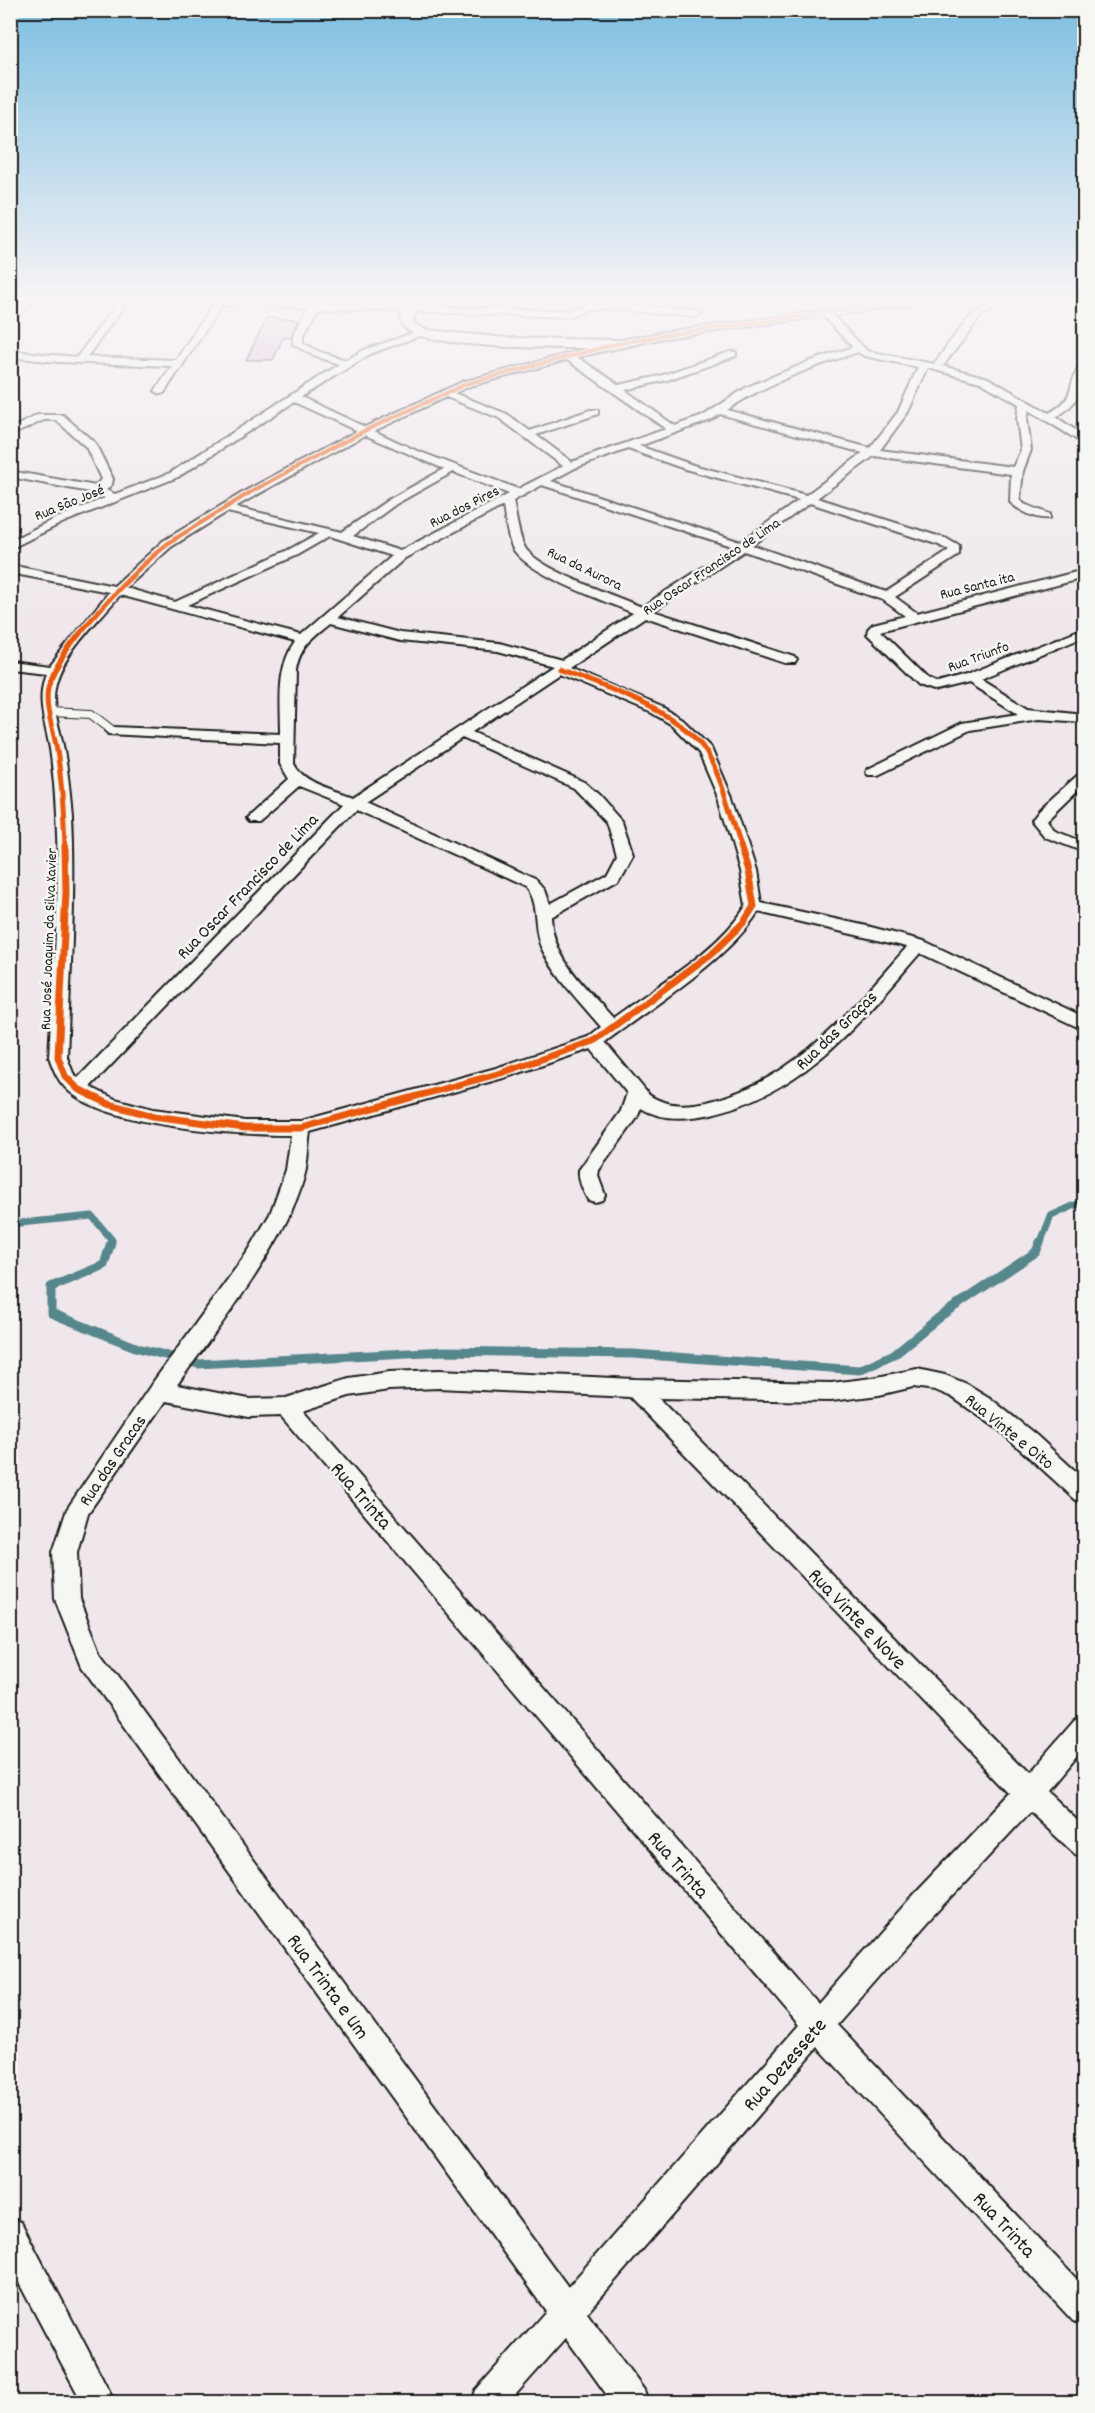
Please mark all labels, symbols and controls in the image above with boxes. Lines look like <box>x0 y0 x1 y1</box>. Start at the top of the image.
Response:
street label: Rua São José <box>32 480 108 528</box>
street label: Rua dos Pires <box>426 481 504 535</box>
street label: Rua Oscar Francisco de Lima <box>639 513 786 622</box>
street label: Rua da Aurora <box>543 542 626 598</box>
street label: Rua Santa ita <box>938 567 1018 607</box>
street label: Rua Triunfo <box>945 637 1013 679</box>
street label: Rua Oscar Francisco de Lima <box>172 809 326 966</box>
street label: Rua José Joaquim da Silva Xavier <box>36 847 64 1030</box>
street label: Rua das Graças <box>791 986 884 1077</box>
street label: Rua Vinte e Oito <box>958 1389 1058 1477</box>
street label: Rua das Gracas <box>74 1411 154 1512</box>
street label: Rua Trinta <box>322 1456 398 1538</box>
street label: Rua Vinte e Nove <box>799 1562 912 1678</box>
street label: Rua Trinta <box>639 1825 715 1907</box>
street label: Rua Trinta e Um <box>278 1929 375 2047</box>
street label: Rua Dezessete <box>737 2013 835 2119</box>
street label: Rua Trinta <box>964 2186 1042 2267</box>

